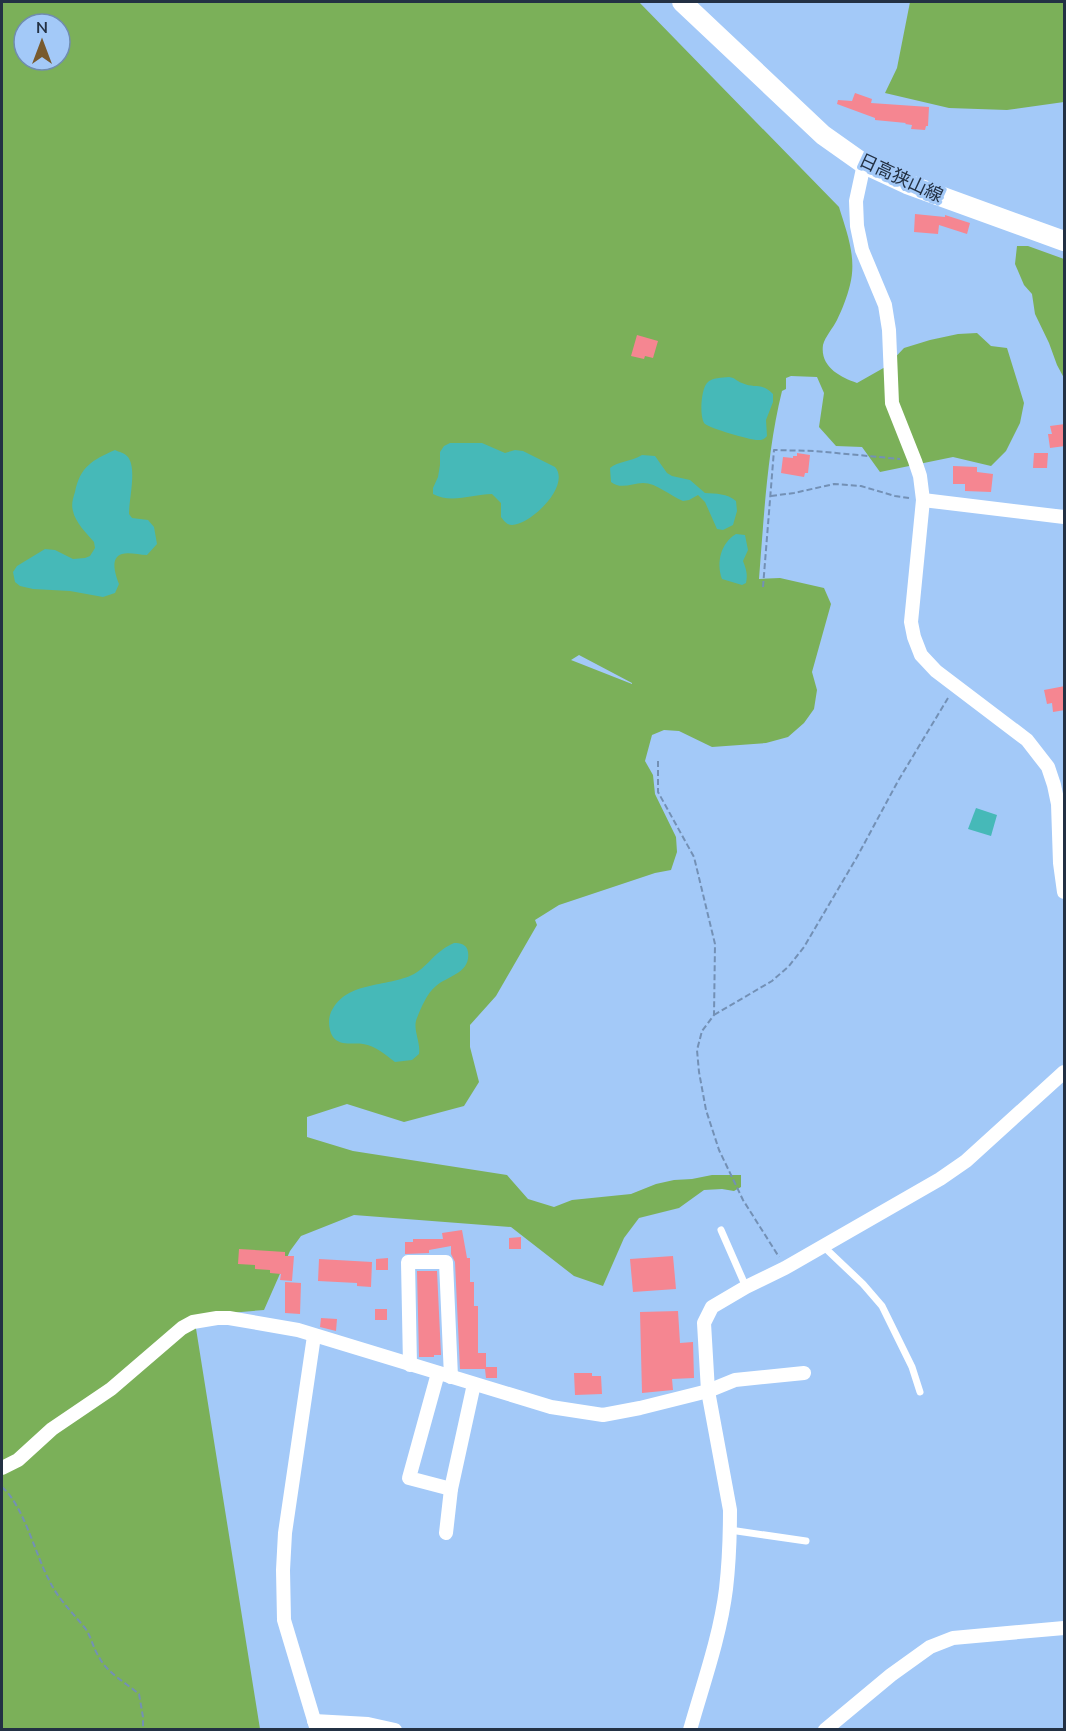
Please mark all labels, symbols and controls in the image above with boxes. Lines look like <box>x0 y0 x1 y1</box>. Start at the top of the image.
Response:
north arrow <box>12 12 72 72</box>
text: N <box>36 17 48 39</box>
street label: 日高狭山線 <box>855 148 947 208</box>

